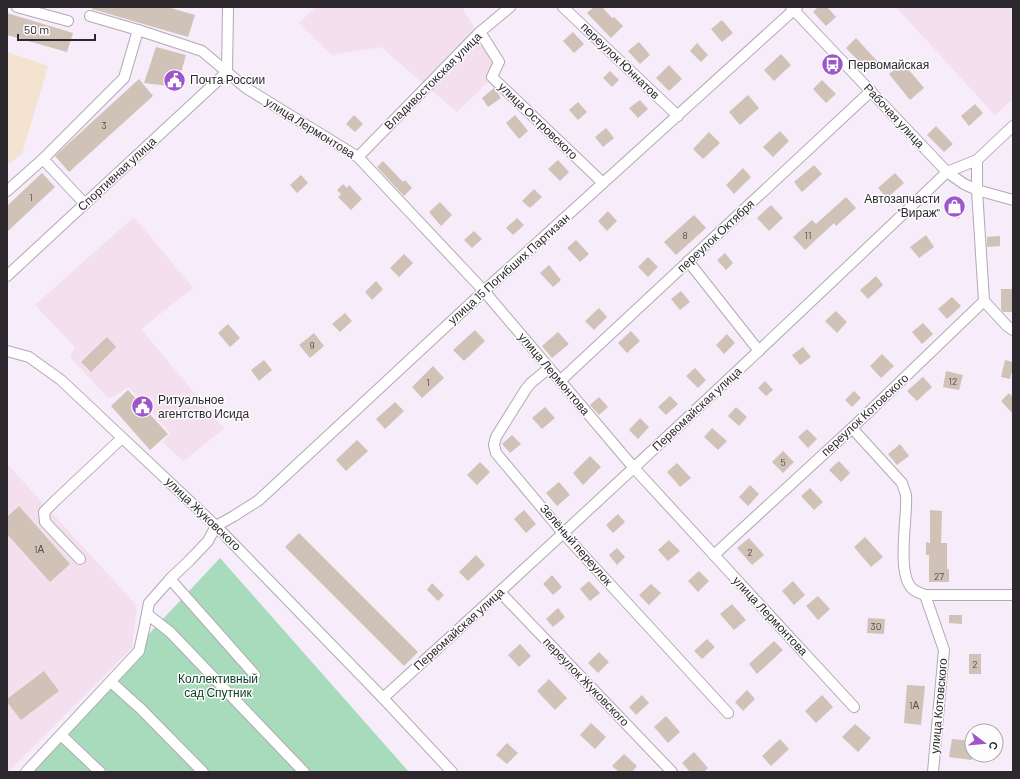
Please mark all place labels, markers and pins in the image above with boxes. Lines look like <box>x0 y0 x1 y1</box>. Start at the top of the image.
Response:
bus stop icon: Первомайская <box>819 52 845 78</box>
place label: Первомайская <box>848 57 929 72</box>
public building icon: Почта России <box>162 67 188 93</box>
place label: Почта России <box>190 72 265 86</box>
place label: Автозапчасти "Вираж" <box>864 191 940 220</box>
shop icon: Автозапчасти "Вираж" <box>942 193 968 219</box>
place label: Ритуальное агентство Исида <box>158 392 250 421</box>
public building icon: Ритуальное агентство Исида <box>129 394 155 420</box>

